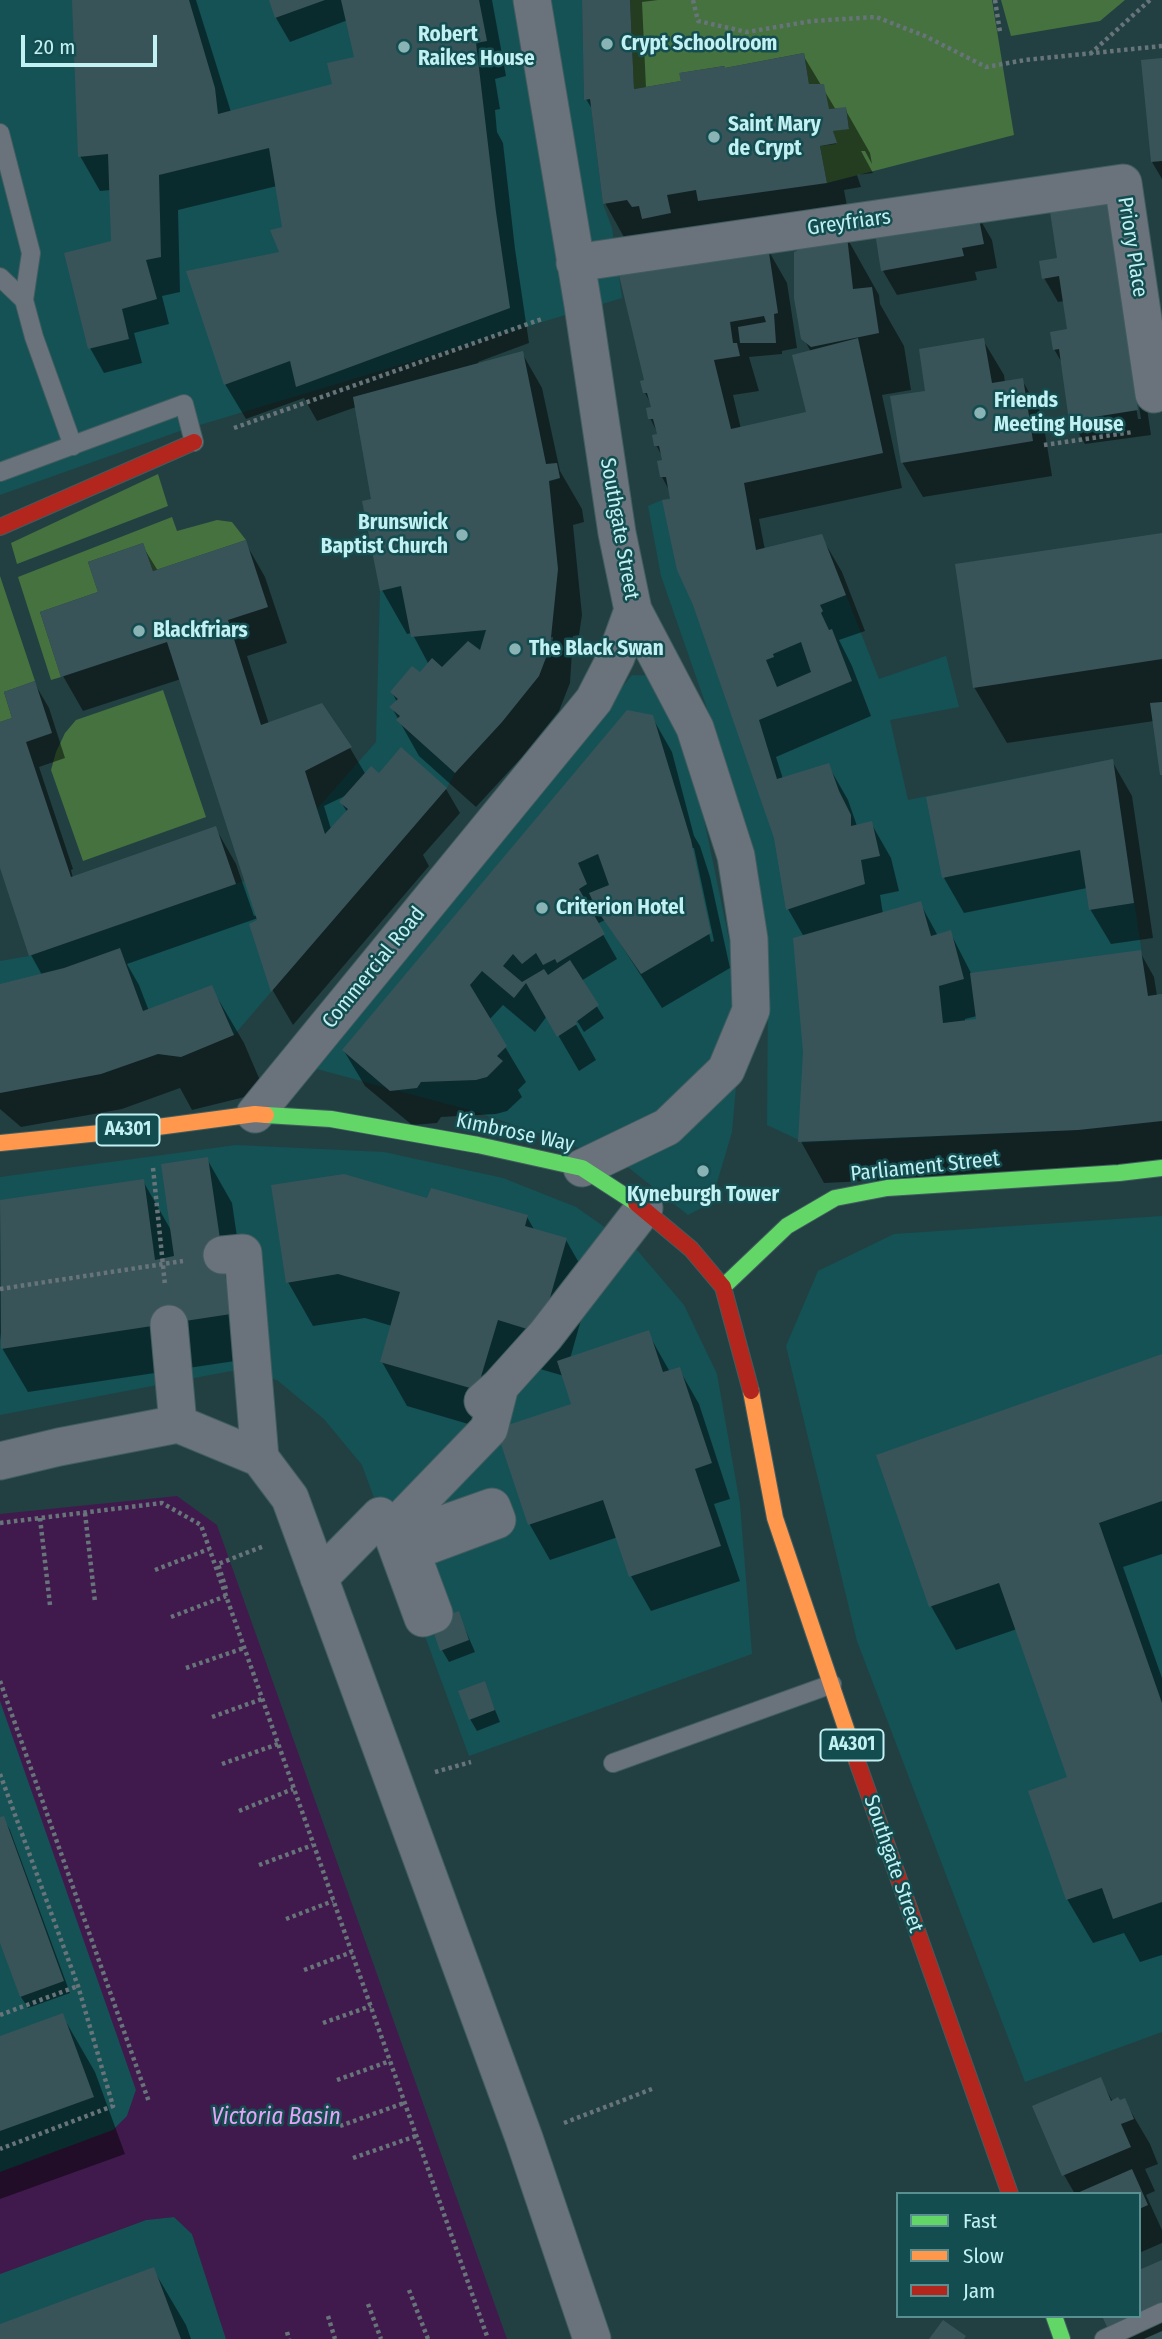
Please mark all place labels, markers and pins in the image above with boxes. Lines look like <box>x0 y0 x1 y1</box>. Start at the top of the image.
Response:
place label: Robert Raikes House <box>418 22 535 72</box>
place label: Crypt Schoolroom <box>621 31 777 57</box>
marker: Crypt Schoolroom <box>599 36 615 52</box>
marker: Robert Raikes House <box>396 39 412 55</box>
place label: Saint Mary de Crypt <box>728 112 821 162</box>
marker: Saint Mary de Crypt <box>706 129 722 145</box>
place label: Friends Meeting House <box>994 388 1124 438</box>
marker: Friends Meeting House <box>972 405 988 421</box>
place label: Brunswick Baptist Church <box>321 510 448 560</box>
marker: Brunswick Baptist Church <box>454 527 470 543</box>
place label: Blackfriars <box>153 618 248 644</box>
marker: Blackfriars <box>131 623 147 639</box>
place label: The Black Swan <box>529 636 664 662</box>
marker: The Black Swan <box>507 641 523 657</box>
place label: Criterion Hotel <box>556 895 684 921</box>
marker: Criterion Hotel <box>534 900 550 916</box>
marker: Kyneburgh Tower <box>695 1163 711 1179</box>
place label: Kyneburgh Tower <box>627 1182 779 1208</box>

